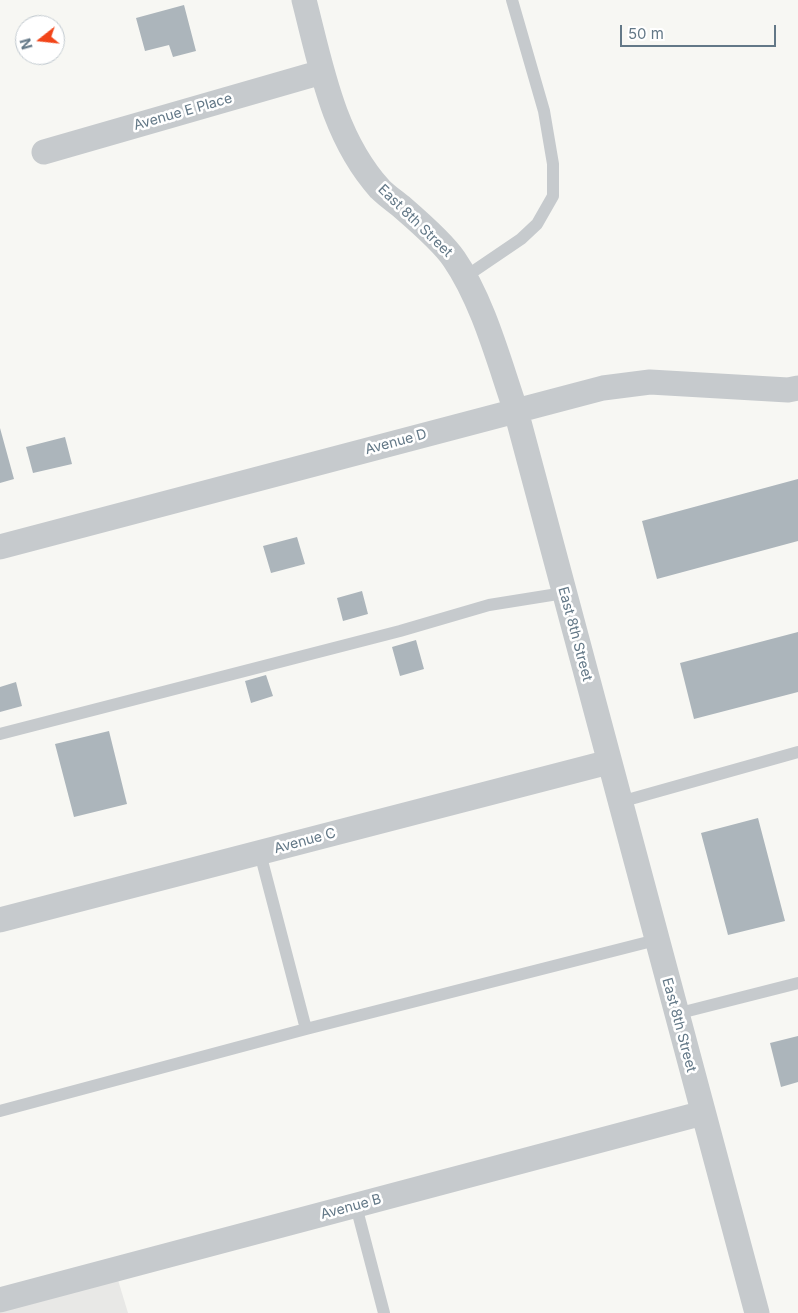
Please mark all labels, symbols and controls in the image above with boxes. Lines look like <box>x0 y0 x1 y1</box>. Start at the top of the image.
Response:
north arrow <box>15 15 65 65</box>
scale bar <box>623 15 779 47</box>
text: 50 m <box>628 24 664 43</box>
text: N <box>16 37 36 51</box>
street label: Avenue E Place <box>132 90 234 134</box>
street label: East 8th Street <box>374 181 456 261</box>
street label: Avenue D <box>363 426 429 458</box>
street label: East 8th Street <box>554 585 596 683</box>
street label: Avenue C <box>272 825 338 857</box>
street label: East 8th Street <box>658 976 700 1074</box>
street label: Avenue B <box>319 1191 383 1223</box>

